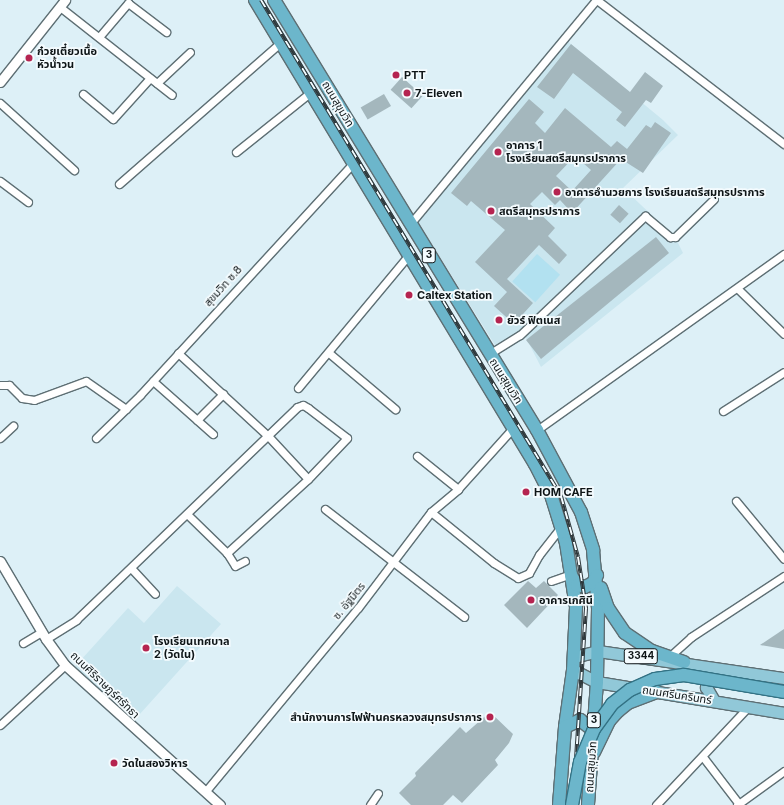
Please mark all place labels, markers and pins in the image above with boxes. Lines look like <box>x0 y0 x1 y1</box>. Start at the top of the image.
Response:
place label: ก๋วยเตี๋ยวเนื้อ หัวน้ำวน <box>37 45 97 71</box>
marker: ก๋วยเตี๋ยวเนื้อ หัวน้ำวน <box>24 53 34 63</box>
place label: PTT <box>404 68 426 82</box>
marker: PTT <box>391 70 401 80</box>
place label: 7-Eleven <box>415 86 462 100</box>
marker: 7-Eleven <box>402 88 412 98</box>
place label: อาคาร 1 โรงเรียนสตรีสมุทรปราการ <box>506 139 626 165</box>
marker: อาคาร 1 โรงเรียนสตรีสมุทรปราการ <box>493 147 503 157</box>
place label: อาคารอำนวยการ โรงเรียนสตรีสมุทรปราการ <box>565 185 765 199</box>
marker: อาคารอำนวยการ โรงเรียนสตรีสมุทรปราการ <box>552 187 562 197</box>
place label: สตรีสมุทรปราการ <box>499 204 580 218</box>
marker: สตรีสมุทรปราการ <box>486 206 496 216</box>
place label: Caltex Station <box>417 288 492 302</box>
marker: Caltex Station <box>404 290 414 300</box>
place label: ยัวร์ ฟิตเนส <box>507 313 560 327</box>
marker: ยัวร์ ฟิตเนส <box>494 315 504 325</box>
place label: HOM CAFE <box>534 485 593 499</box>
marker: HOM CAFE <box>521 487 531 497</box>
place label: อาคารเกศินี <box>539 593 593 607</box>
marker: อาคารเกศินี <box>526 595 536 605</box>
place label: โรงเรียนเทศบาล 2 (วัดใน) <box>154 635 230 661</box>
marker: โรงเรียนเทศบาล 2 (วัดใน) <box>141 643 151 653</box>
place label: สำนักงานการไฟฟ้านครหลวงสมุทรปราการ <box>290 710 482 724</box>
marker: สำนักงานการไฟฟ้านครหลวงสมุทรปราการ <box>485 712 495 722</box>
place label: วัดในสองวิหาร <box>122 756 188 770</box>
marker: วัดในสองวิหาร <box>109 758 119 768</box>

